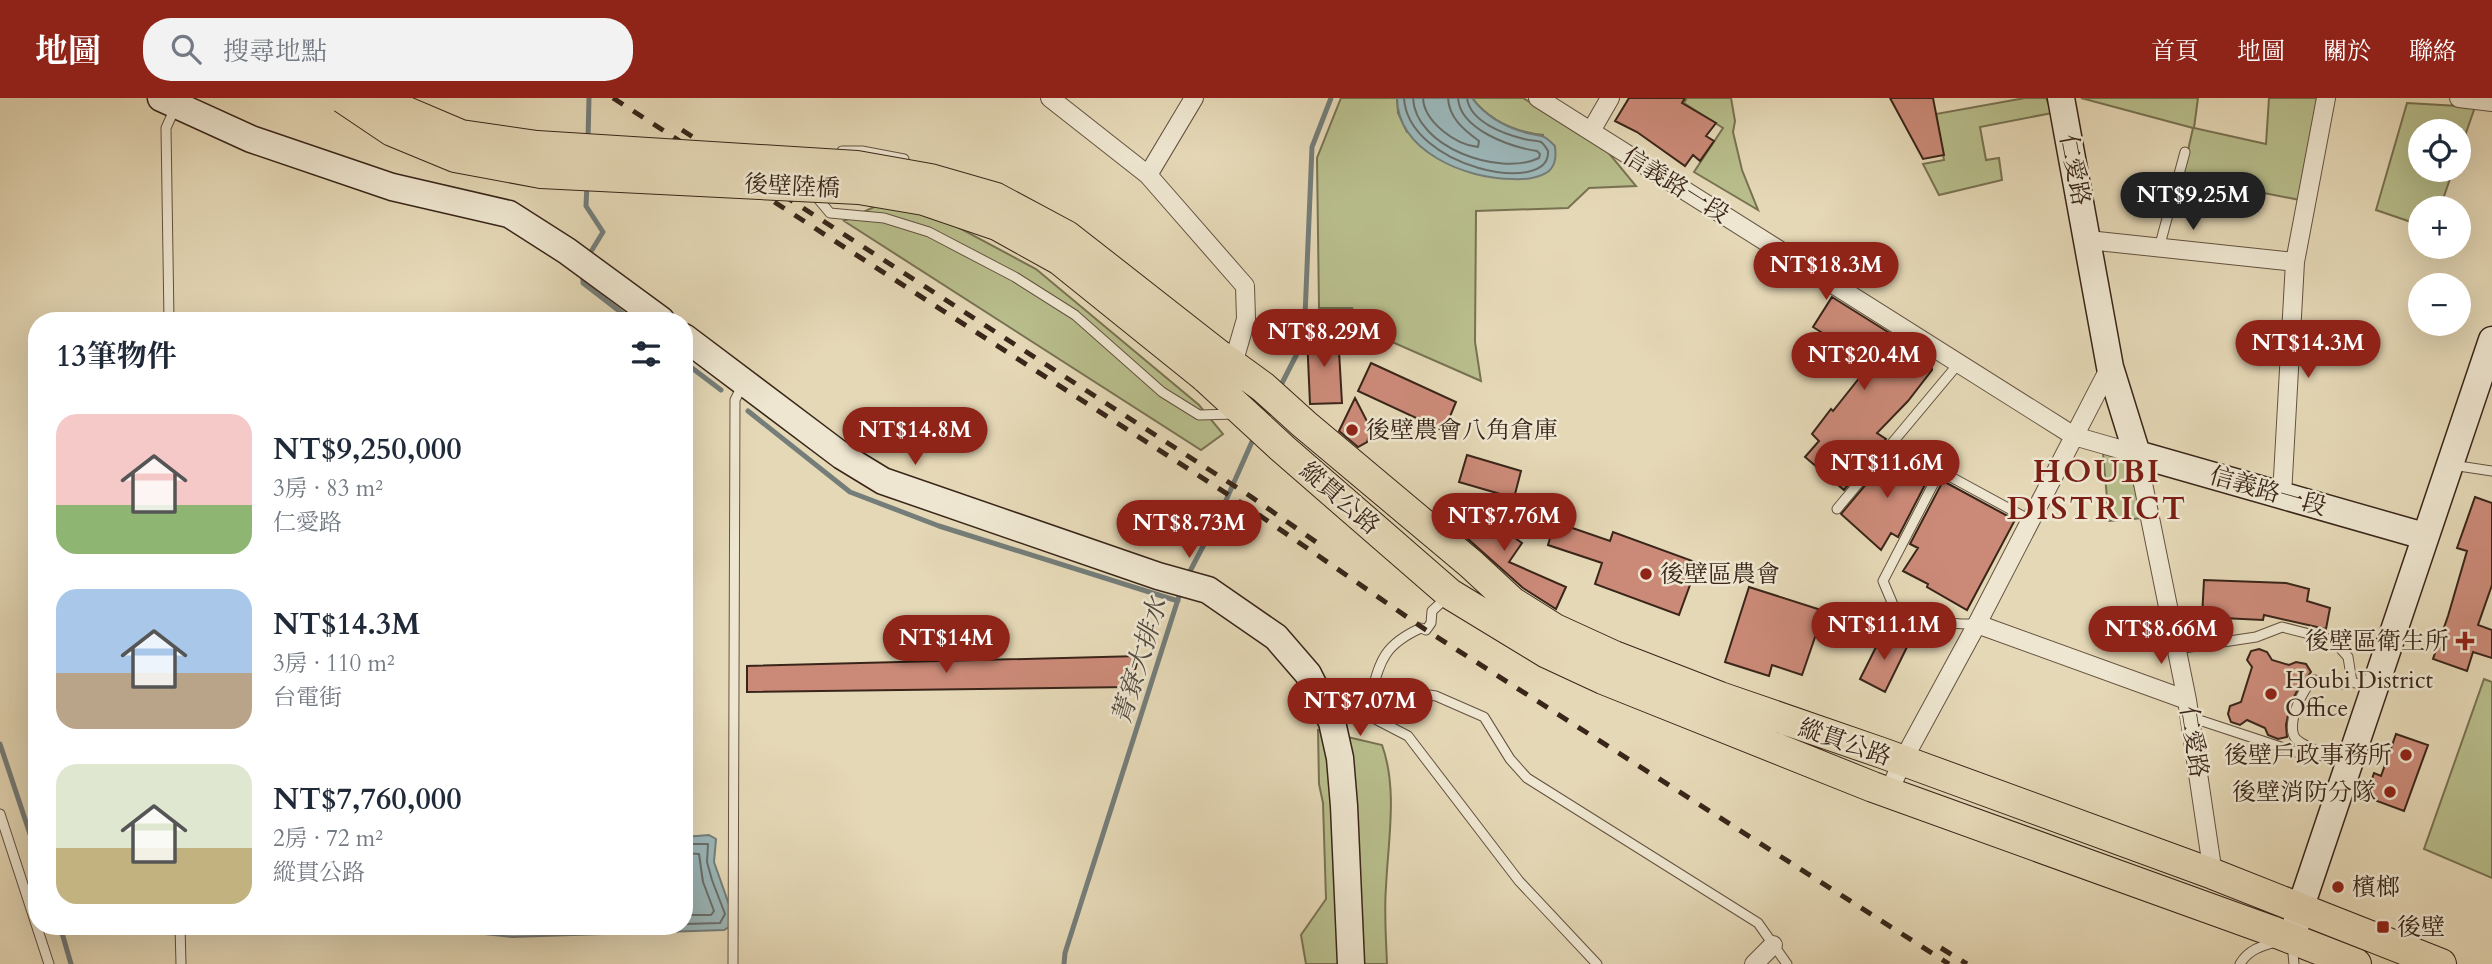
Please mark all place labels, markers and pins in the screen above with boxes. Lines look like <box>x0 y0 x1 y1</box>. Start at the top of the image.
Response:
pin: NT$9.25M <box>2121 172 2265 232</box>
pin: NT$18.3M <box>1754 242 1898 302</box>
pin: NT$8.29M <box>1252 310 1396 369</box>
pin: NT$14.3M <box>2236 320 2380 380</box>
pin: NT$20.4M <box>1792 332 1936 392</box>
pin: NT$14.8M <box>843 408 987 467</box>
place label: 後壁農會八角倉庫 <box>1366 414 1558 447</box>
marker: 後壁農會八角倉庫 <box>1344 422 1360 438</box>
pin: NT$11.6M <box>1815 440 1959 500</box>
pin: NT$7.76M <box>1432 494 1576 553</box>
pin: NT$8.73M <box>1117 500 1261 560</box>
place label: 後壁區農會 <box>1660 558 1780 591</box>
marker: 後壁區農會 <box>1638 566 1654 582</box>
pin: NT$11.1M <box>1812 602 1956 662</box>
pin: NT$8.66M <box>2089 606 2233 666</box>
pin: NT$14M <box>889 616 1003 675</box>
place label: 後壁區衛生所 <box>2305 625 2449 658</box>
marker: 後壁區衛生所 <box>2455 631 2475 651</box>
place label: Houbi District Office <box>2285 664 2434 725</box>
pin: NT$7.07M <box>1288 678 1432 738</box>
marker: Houbi District Office <box>2263 686 2279 702</box>
place label: 後壁戶政事務所 <box>2224 739 2392 772</box>
marker: 後壁戶政事務所 <box>2398 747 2414 763</box>
place label: 後壁消防分隊 <box>2232 776 2376 809</box>
marker: 後壁消防分隊 <box>2382 784 2398 800</box>
place label: 檳榔 <box>2352 871 2400 904</box>
marker: 檳榔 <box>2330 879 2346 895</box>
place label: 後壁 <box>2397 911 2445 944</box>
marker: 後壁 <box>2375 919 2391 935</box>

